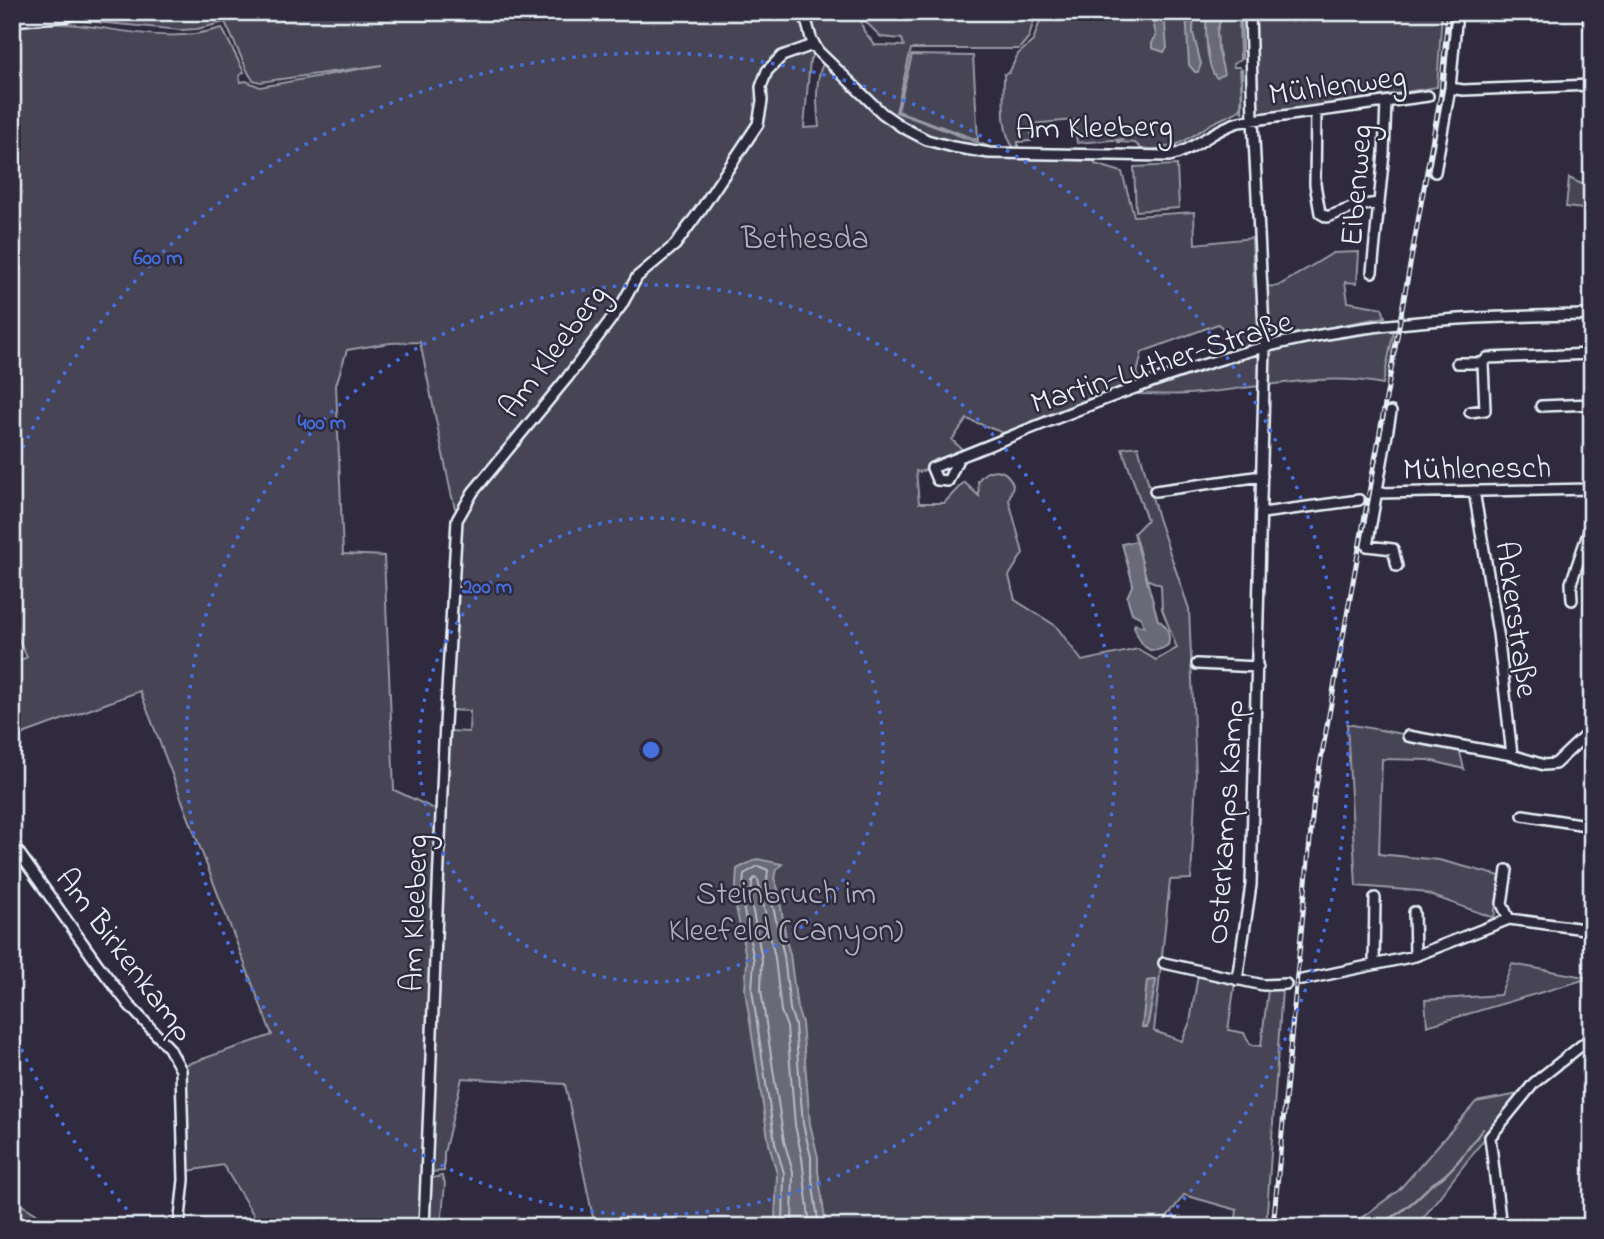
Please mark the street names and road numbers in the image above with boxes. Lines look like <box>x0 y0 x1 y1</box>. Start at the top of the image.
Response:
street label: Mühlenweg <box>1266 55 1409 120</box>
street label: Am Kleeberg <box>1015 105 1173 154</box>
street label: Eibenweg <box>1330 123 1387 248</box>
street label: Am Kleeberg <box>489 275 621 429</box>
street label: Martin-Luther-Straße <box>1025 300 1300 429</box>
street label: Mühlenesch <box>1402 446 1552 495</box>
street label: Ackerstraße <box>1480 538 1549 701</box>
street label: Osterkamps Kamp <box>1195 698 1259 946</box>
street label: Am Kleeberg <box>390 834 443 993</box>
street label: Am Birkenkamp <box>42 859 204 1053</box>

